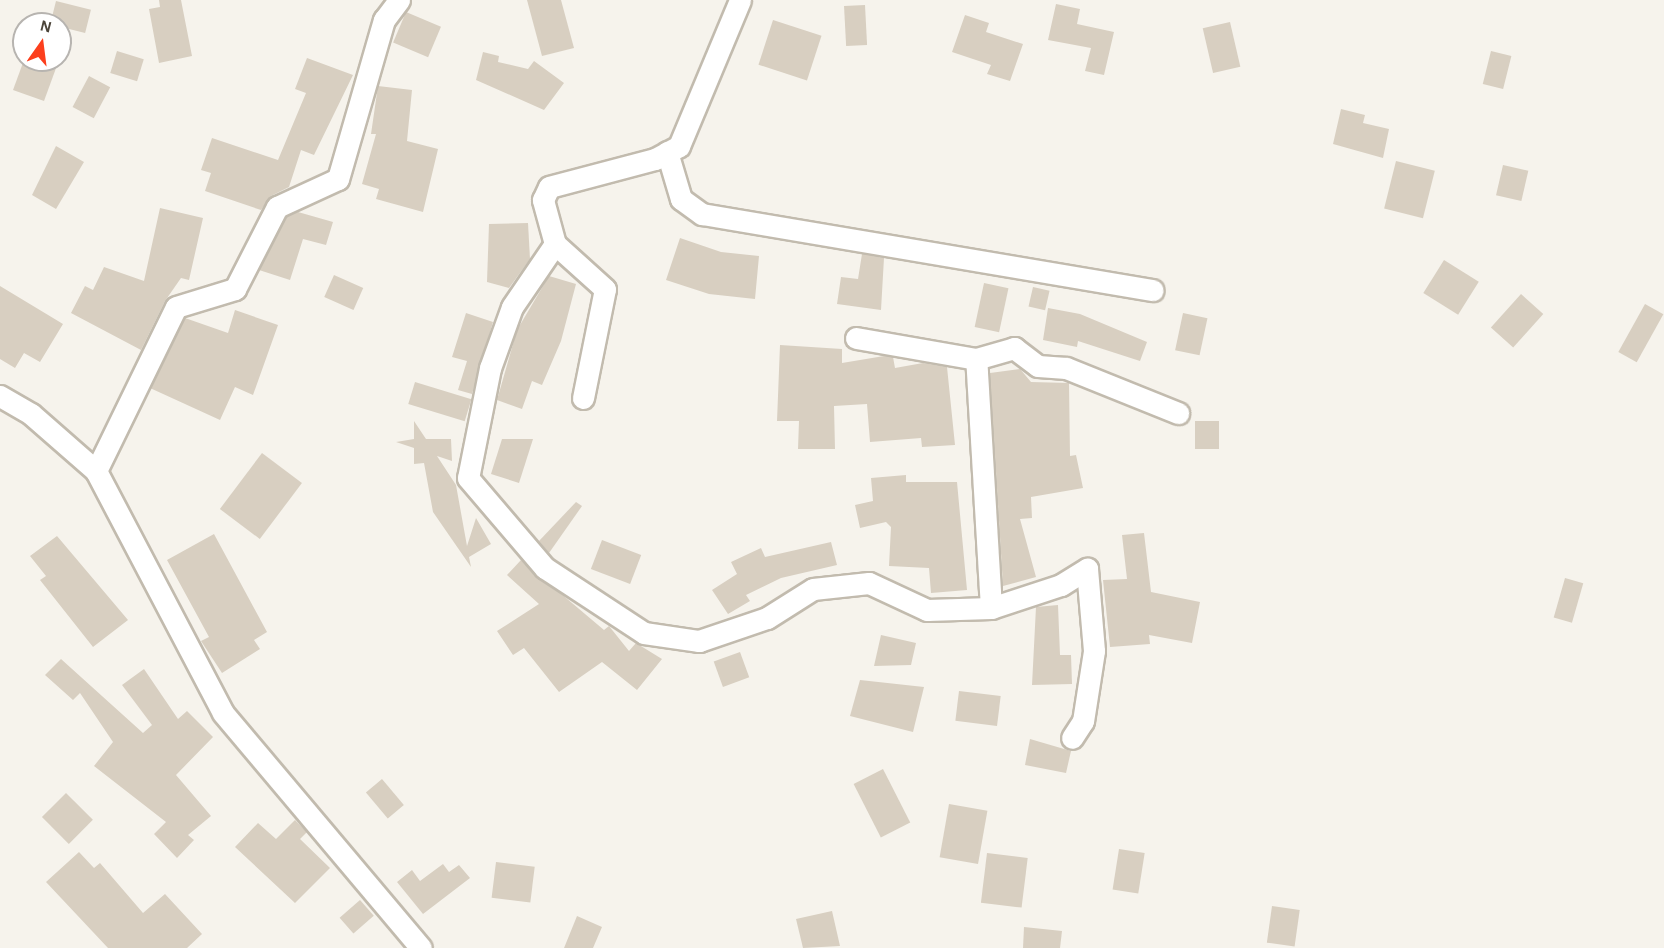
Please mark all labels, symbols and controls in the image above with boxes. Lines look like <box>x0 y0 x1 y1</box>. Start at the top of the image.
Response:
north arrow <box>12 12 72 72</box>
text: N <box>39 17 53 36</box>

